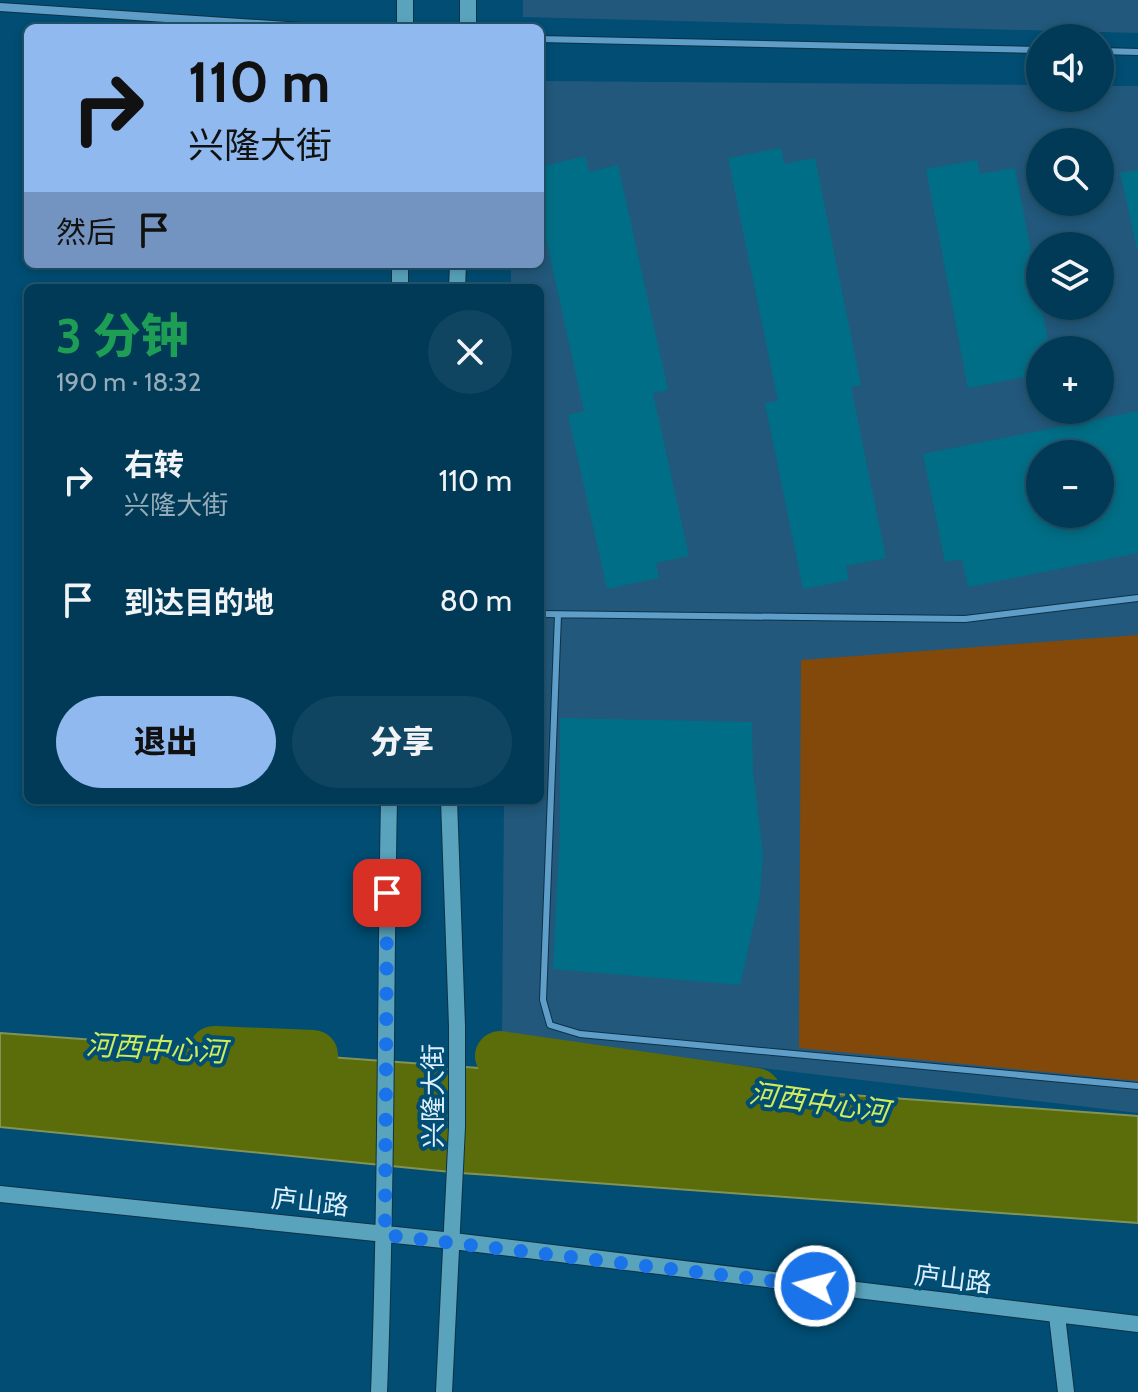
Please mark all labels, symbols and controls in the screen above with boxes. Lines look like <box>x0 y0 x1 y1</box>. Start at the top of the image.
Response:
map controls <box>1026 24 1114 528</box>
button: sound <box>1026 24 1114 112</box>
text: 110 m <box>188 48 330 116</box>
icon: right <box>56 56 160 160</box>
text: 兴隆大街 <box>188 123 332 167</box>
button: search <box>1026 128 1114 216</box>
icon: arrive <box>132 208 176 252</box>
text: 然后 <box>56 214 116 251</box>
button: layers <box>1026 232 1114 320</box>
text: 3 分钟 <box>56 307 189 365</box>
button: close <box>428 310 512 394</box>
button: + <box>1026 336 1114 424</box>
text: 190 m · 18:32 <box>56 366 201 398</box>
button: − <box>1026 440 1114 528</box>
text: 右转 <box>124 446 184 483</box>
icon: right <box>56 458 100 502</box>
text: 110 m <box>438 462 512 499</box>
text: 兴隆大街 <box>124 489 228 521</box>
icon: arrive <box>56 578 100 622</box>
text: 80 m <box>440 582 512 619</box>
text: 到达目的地 <box>124 584 274 621</box>
button: 退出 <box>56 696 276 788</box>
button: 分享 <box>292 696 512 788</box>
pin <box>353 859 421 927</box>
icon: arrive <box>365 871 409 915</box>
water label: 河西中心河 <box>85 1027 232 1069</box>
street label: 兴隆大街 <box>417 1044 449 1148</box>
water label: 河西中心河 <box>747 1075 896 1129</box>
street label: 庐山路 <box>270 1182 350 1222</box>
position arrow <box>773 1244 857 1328</box>
street label: 庐山路 <box>912 1258 994 1300</box>

